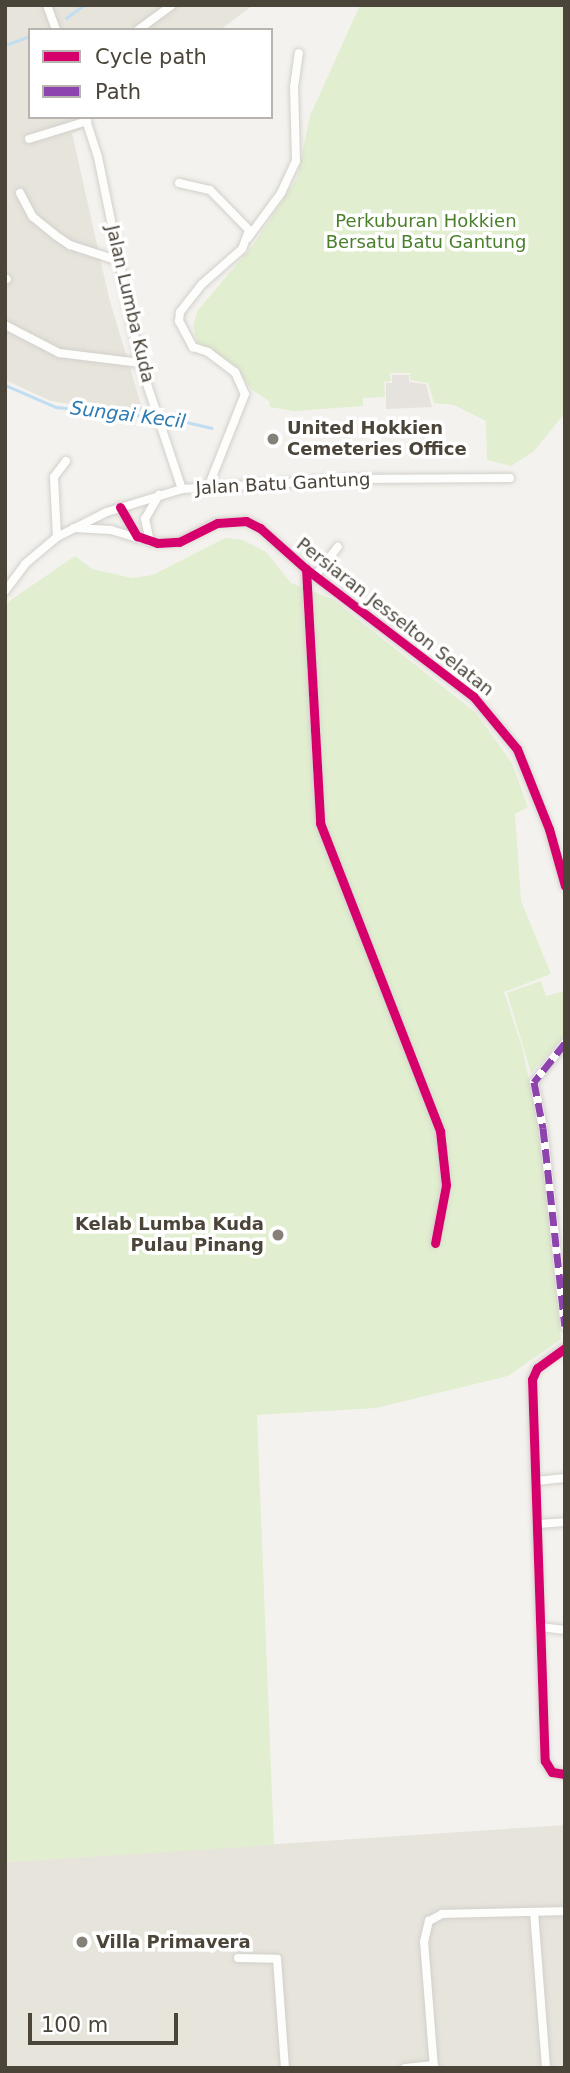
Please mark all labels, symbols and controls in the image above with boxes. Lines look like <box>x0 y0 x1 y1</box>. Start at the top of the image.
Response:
legend <box>28 28 273 119</box>
text: Cycle path <box>95 45 207 69</box>
text: Path <box>95 80 141 104</box>
park label: Perkuburan Hokkien Bersatu Batu Gantung <box>326 211 526 254</box>
street label: Jalan Lumba Kuda <box>101 223 159 385</box>
water label: Sungai Kecil <box>69 397 187 433</box>
place label: United Hokkien Cemeteries Office <box>287 418 467 460</box>
marker: United Hokkien Cemeteries Office <box>265 431 281 447</box>
street label: Jalan Batu Gantung <box>195 469 371 499</box>
street label: Persiaran Jesselton Selatan <box>292 533 498 701</box>
place label: Kelab Lumba Kuda Pulau Pinang <box>75 1214 264 1256</box>
marker: Kelab Lumba Kuda Pulau Pinang <box>270 1227 286 1243</box>
place label: Villa Primavera <box>96 1931 251 1953</box>
marker: Villa Primavera <box>74 1934 90 1950</box>
scale bar <box>32 2000 182 2044</box>
text: 100 m <box>41 2013 108 2037</box>

